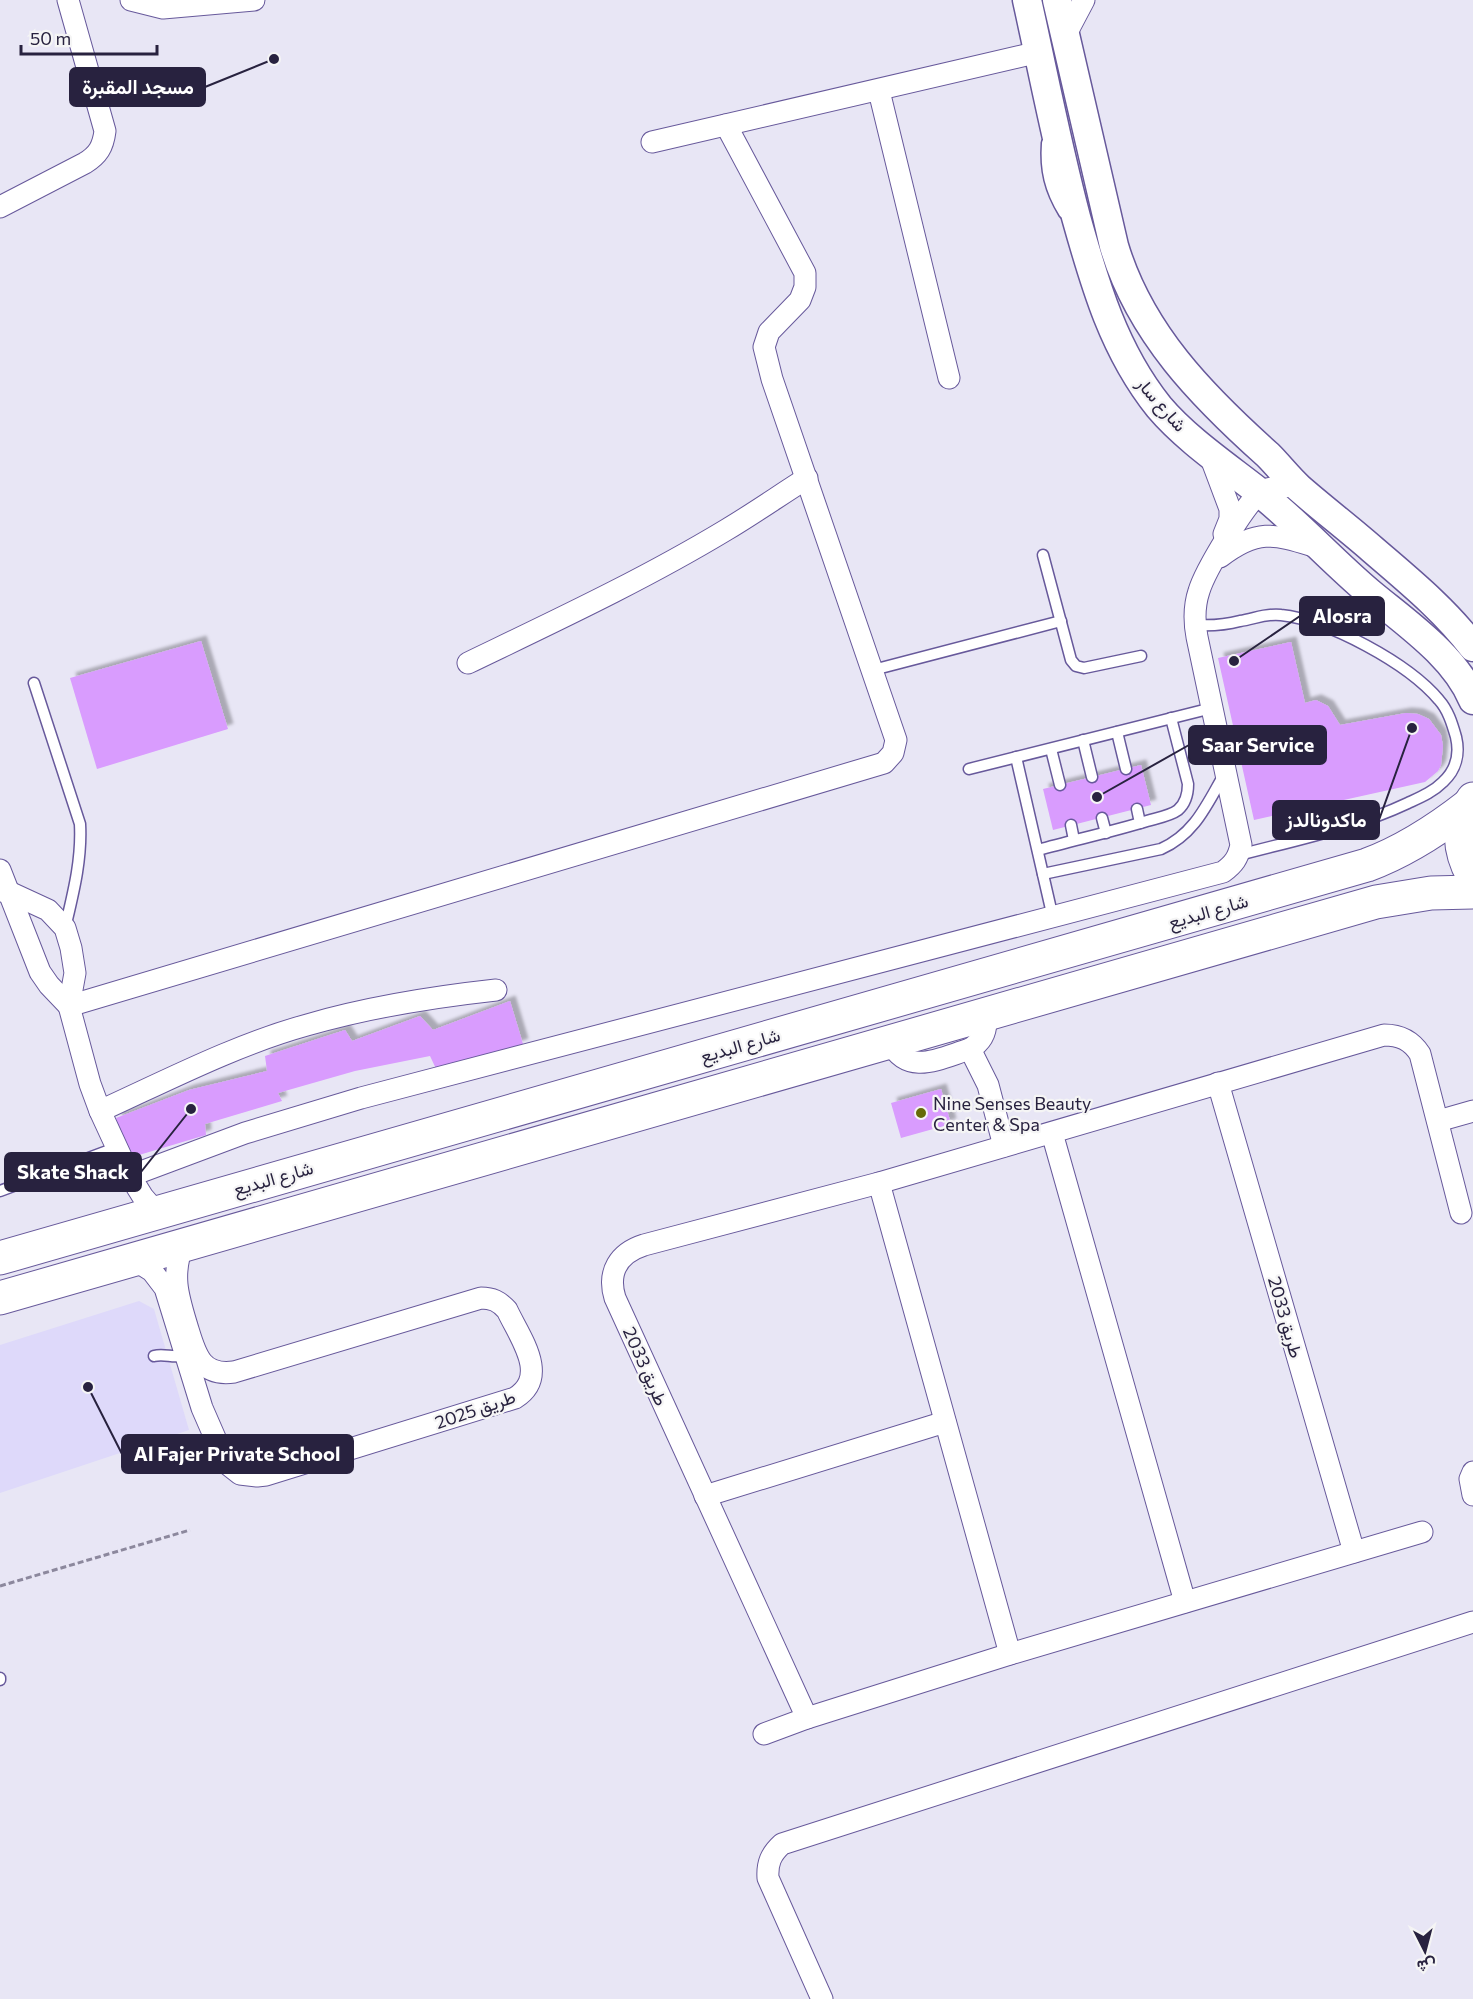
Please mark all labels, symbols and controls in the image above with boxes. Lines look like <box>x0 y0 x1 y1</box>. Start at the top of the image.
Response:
scale bar <box>21 18 158 56</box>
text: 50 m <box>30 27 71 49</box>
callout: مسجد المقبرة <box>70 68 205 106</box>
text: مسجد المقبرة <box>82 74 194 100</box>
street label: شارع سار <box>1130 372 1192 437</box>
callout: Alosra <box>1300 597 1384 635</box>
text: Alosra <box>1312 603 1372 627</box>
callout: Saar Service <box>1189 726 1326 764</box>
text: Saar Service <box>1202 732 1314 756</box>
callout: ماكدونالدز <box>1273 801 1379 839</box>
text: ماكدونالدز <box>1284 807 1367 833</box>
street label: شارع البديع <box>1165 889 1251 935</box>
street label: شارع البديع <box>697 1023 783 1069</box>
place label: Nine Senses Beauty Center & Spa <box>933 1092 1091 1135</box>
marker: Nine Senses Beauty Center & Spa <box>914 1106 928 1120</box>
callout: Skate Shack <box>5 1153 141 1191</box>
street label: شارع البديع <box>230 1156 316 1202</box>
text: Skate Shack <box>17 1159 130 1183</box>
street label: طريق 2033 <box>1263 1274 1308 1361</box>
street label: طريق 2033 <box>618 1323 673 1409</box>
street label: طريق 2025 <box>432 1385 518 1434</box>
callout: Al Fajer Private School <box>122 1435 353 1473</box>
text: Al Fajer Private School <box>134 1441 340 1465</box>
north arrow <box>1395 1921 1455 1981</box>
text: ش <box>1416 1955 1437 1977</box>

